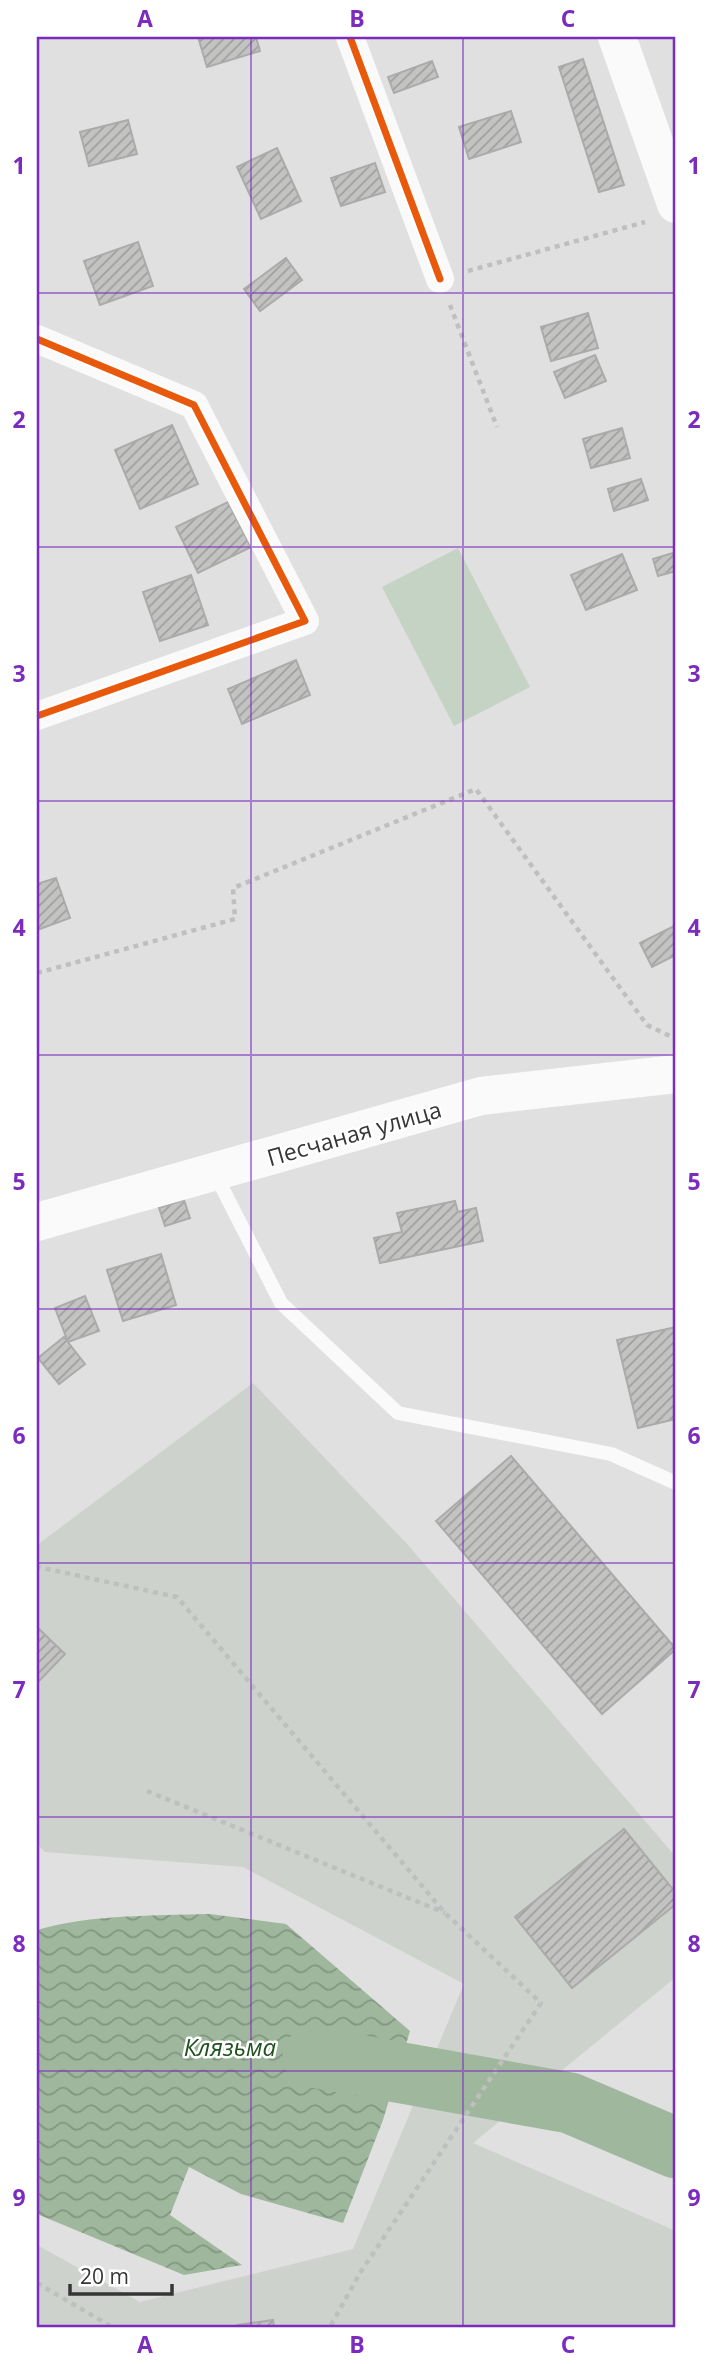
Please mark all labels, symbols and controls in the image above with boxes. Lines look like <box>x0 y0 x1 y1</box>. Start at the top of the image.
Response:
text: A <box>137 2 153 34</box>
text: B <box>349 2 365 34</box>
text: C <box>561 2 575 34</box>
text: 1 <box>12 149 26 181</box>
text: 1 <box>687 149 701 181</box>
text: 2 <box>12 403 26 435</box>
text: 2 <box>687 403 701 435</box>
text: 3 <box>12 657 26 689</box>
text: 3 <box>687 657 701 689</box>
text: 4 <box>12 911 26 943</box>
text: 4 <box>687 911 701 943</box>
street label: Песчаная улица <box>263 1093 445 1173</box>
text: 5 <box>12 1165 26 1197</box>
text: 5 <box>687 1165 701 1197</box>
text: 6 <box>12 1419 26 1451</box>
text: 6 <box>687 1419 701 1451</box>
text: 7 <box>12 1673 26 1705</box>
text: 7 <box>687 1673 701 1705</box>
text: 8 <box>12 1927 26 1959</box>
text: 8 <box>687 1927 701 1959</box>
water label: Клязьма <box>184 2030 277 2063</box>
text: 9 <box>12 2181 26 2213</box>
text: 9 <box>687 2181 701 2213</box>
scale bar <box>70 2252 172 2296</box>
text: 20 m <box>80 2262 129 2290</box>
text: A <box>137 2328 153 2360</box>
text: B <box>349 2328 365 2360</box>
text: C <box>561 2328 575 2360</box>

